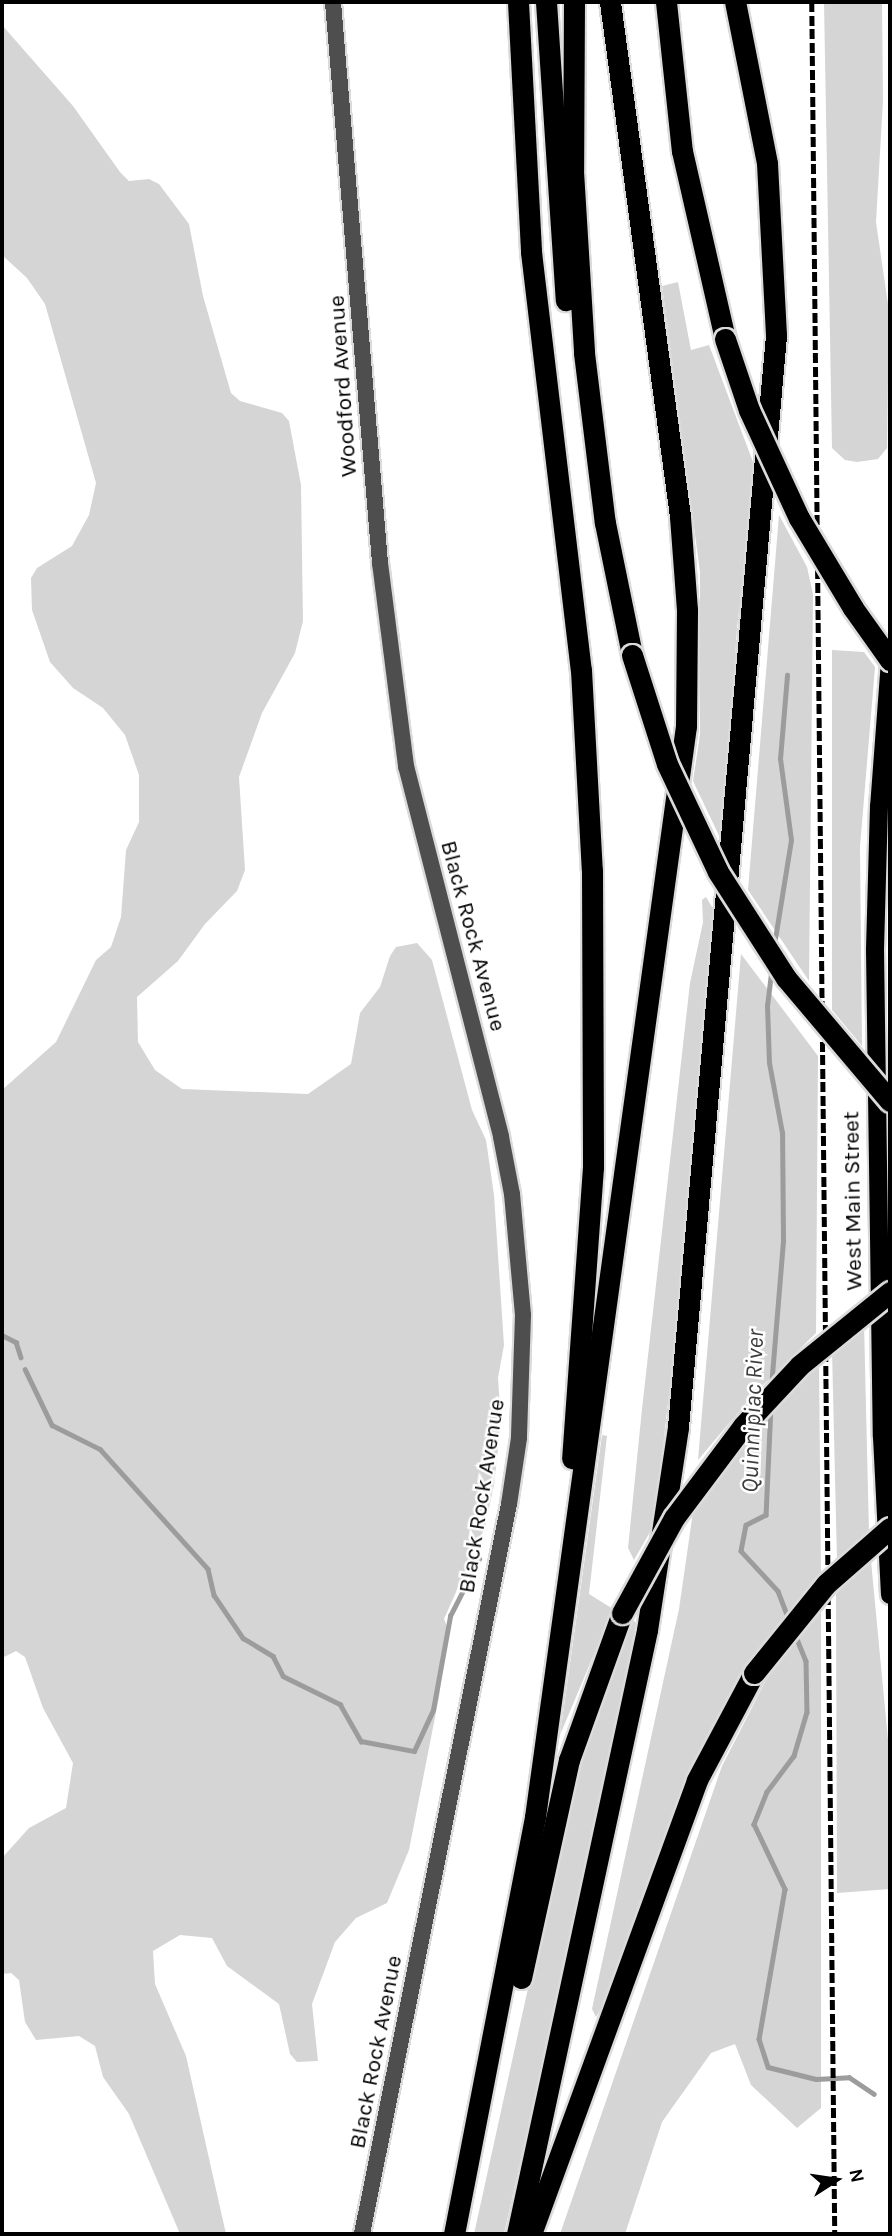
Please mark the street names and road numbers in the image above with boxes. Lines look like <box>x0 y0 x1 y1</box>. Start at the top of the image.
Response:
street label: Woodford Avenue <box>323 294 363 478</box>
street label: Black Rock Avenue <box>434 838 512 1034</box>
street label: West Main Street <box>838 1111 868 1291</box>
street label: Black Rock Avenue <box>453 1397 511 1595</box>
street label: Black Rock Avenue <box>344 1953 408 2151</box>

